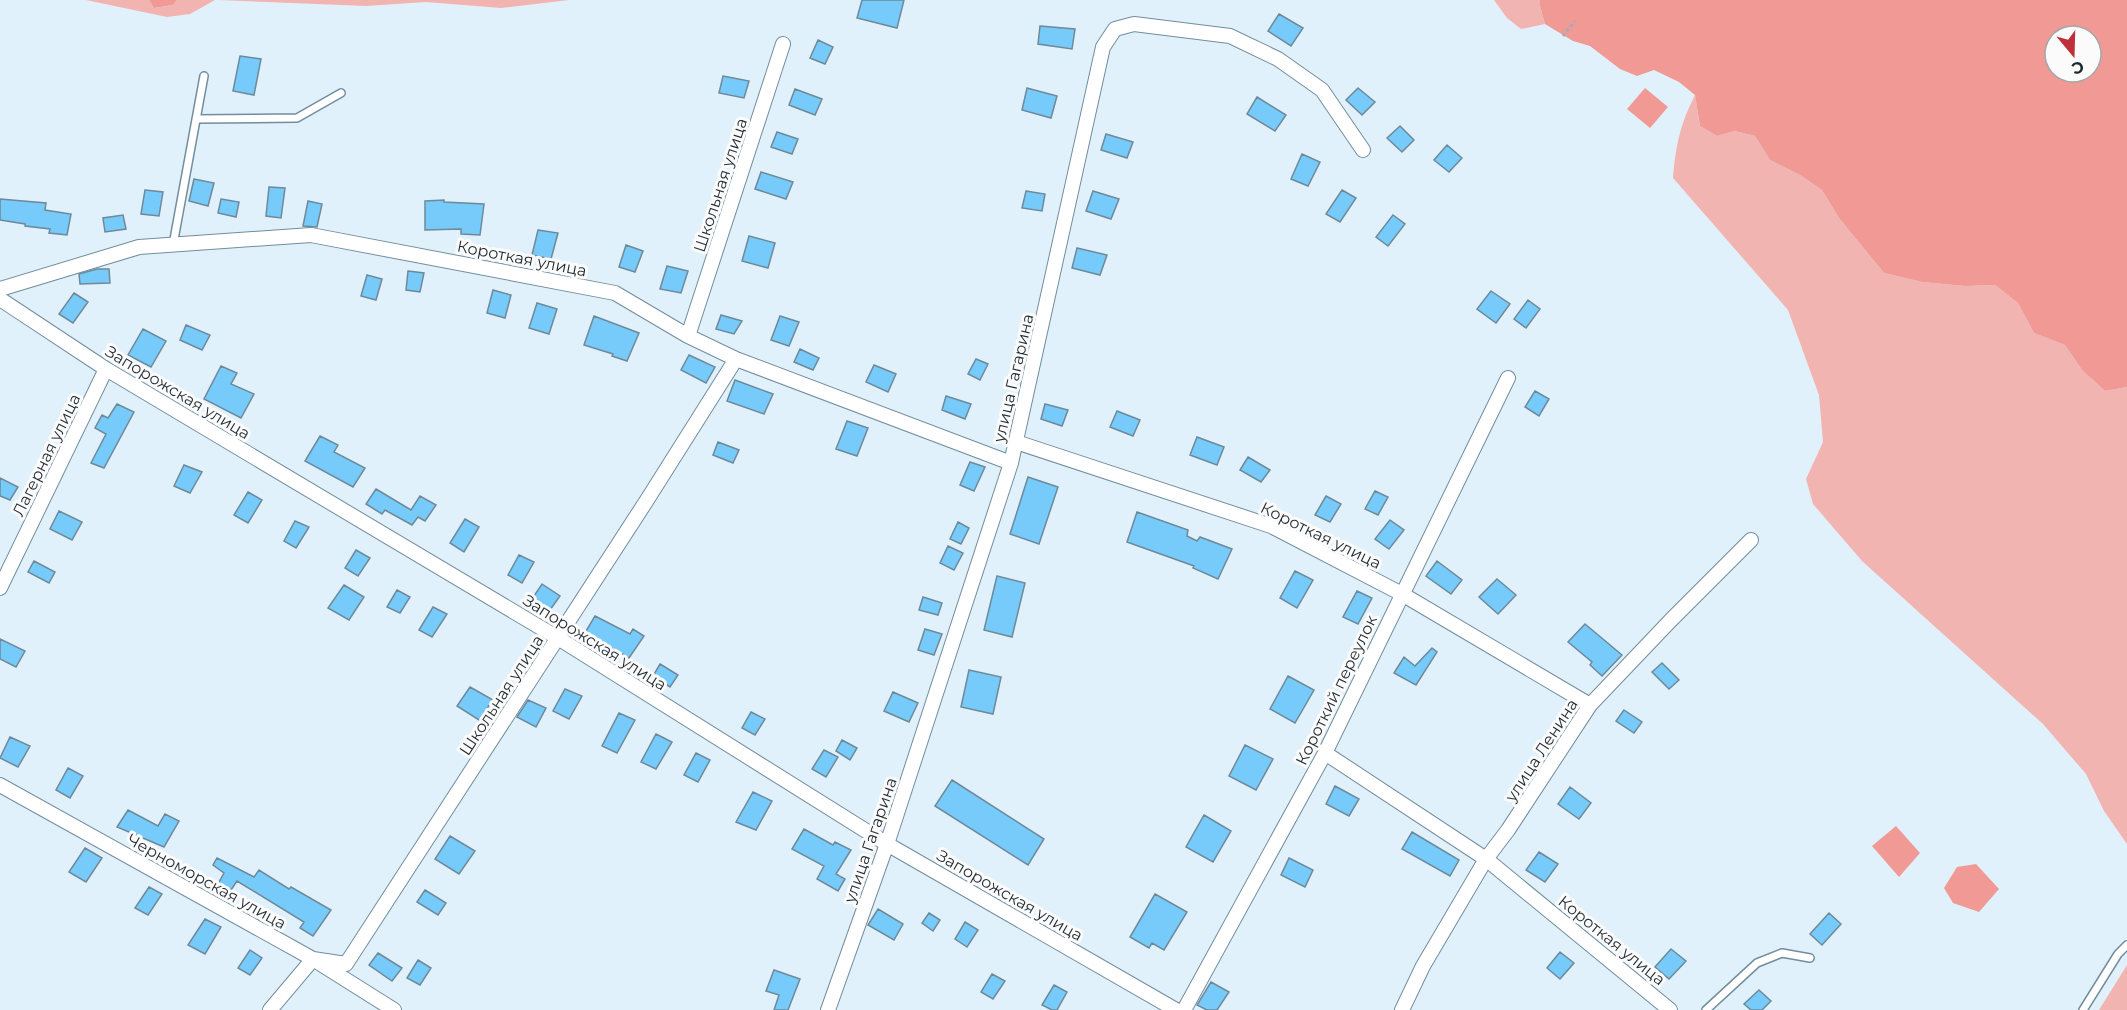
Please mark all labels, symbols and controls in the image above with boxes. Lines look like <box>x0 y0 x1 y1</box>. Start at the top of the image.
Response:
north arrow <box>2043 24 2103 84</box>
text: С <box>2069 57 2086 79</box>
street label: Школьная улица <box>690 116 751 255</box>
street label: Короткая улица <box>455 237 588 280</box>
street label: улица Гагарина <box>989 312 1038 445</box>
street label: Запорожская улица <box>102 342 254 443</box>
street label: Лагерная улица <box>9 391 84 520</box>
street label: Короткая улица <box>1257 498 1384 573</box>
street label: Запорожская улица <box>520 591 670 694</box>
street label: Короткий переулок <box>1292 612 1381 768</box>
street label: Школьная улица <box>455 631 547 759</box>
street label: улица Ленина <box>1501 695 1582 806</box>
street label: улица Гагарина <box>840 775 901 906</box>
street label: Черноморская улица <box>124 830 289 933</box>
street label: Запорожская улица <box>933 846 1086 945</box>
street label: Короткая улица <box>1555 892 1669 989</box>

